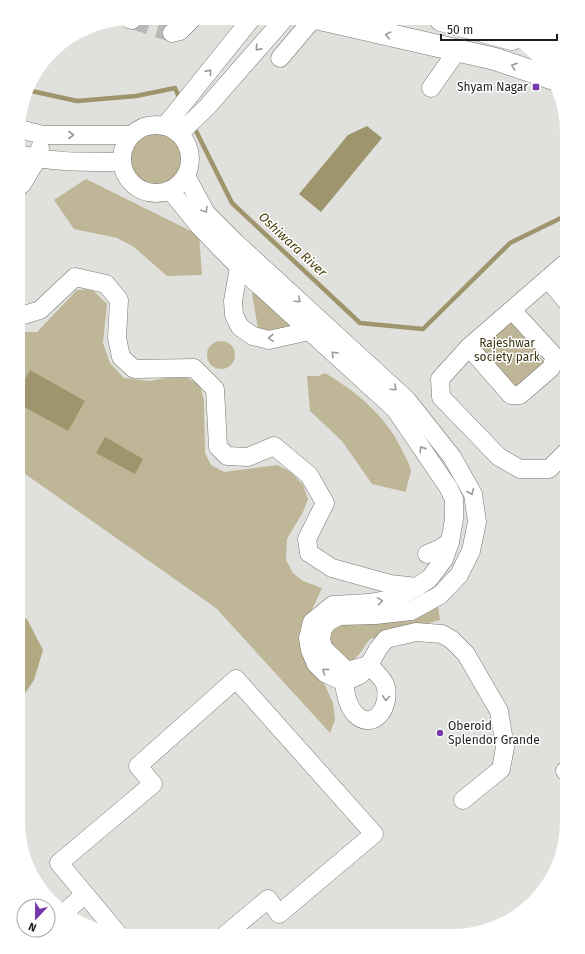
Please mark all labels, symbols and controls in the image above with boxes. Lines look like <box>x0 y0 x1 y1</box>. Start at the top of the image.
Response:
scale bar <box>441 16 557 42</box>
text: 50 m <box>447 23 473 37</box>
one-way arrow <box>385 31 391 39</box>
one-way arrow <box>256 43 263 51</box>
one-way arrow <box>511 62 518 70</box>
one-way arrow <box>204 69 211 76</box>
place label: Shyam Nagar <box>457 80 528 94</box>
marker: Shyam Nagar <box>531 82 541 92</box>
one-way arrow <box>68 131 74 139</box>
one-way arrow <box>200 205 207 212</box>
water label: Oshiwara River <box>256 209 331 280</box>
one-way arrow <box>293 295 301 303</box>
one-way arrow <box>268 334 274 343</box>
park label: Rajeshwar society park <box>474 336 541 364</box>
one-way arrow <box>331 352 339 359</box>
one-way arrow <box>389 383 397 390</box>
one-way arrow <box>419 446 427 453</box>
one-way arrow <box>466 488 474 495</box>
one-way arrow <box>377 597 383 606</box>
one-way arrow <box>322 669 329 676</box>
one-way arrow <box>381 695 390 701</box>
place label: Oberoid Splendor Grande <box>448 719 540 747</box>
marker: Oberoid Splendor Grande <box>435 728 445 738</box>
north arrow <box>16 898 56 938</box>
text: N <box>27 919 38 934</box>

